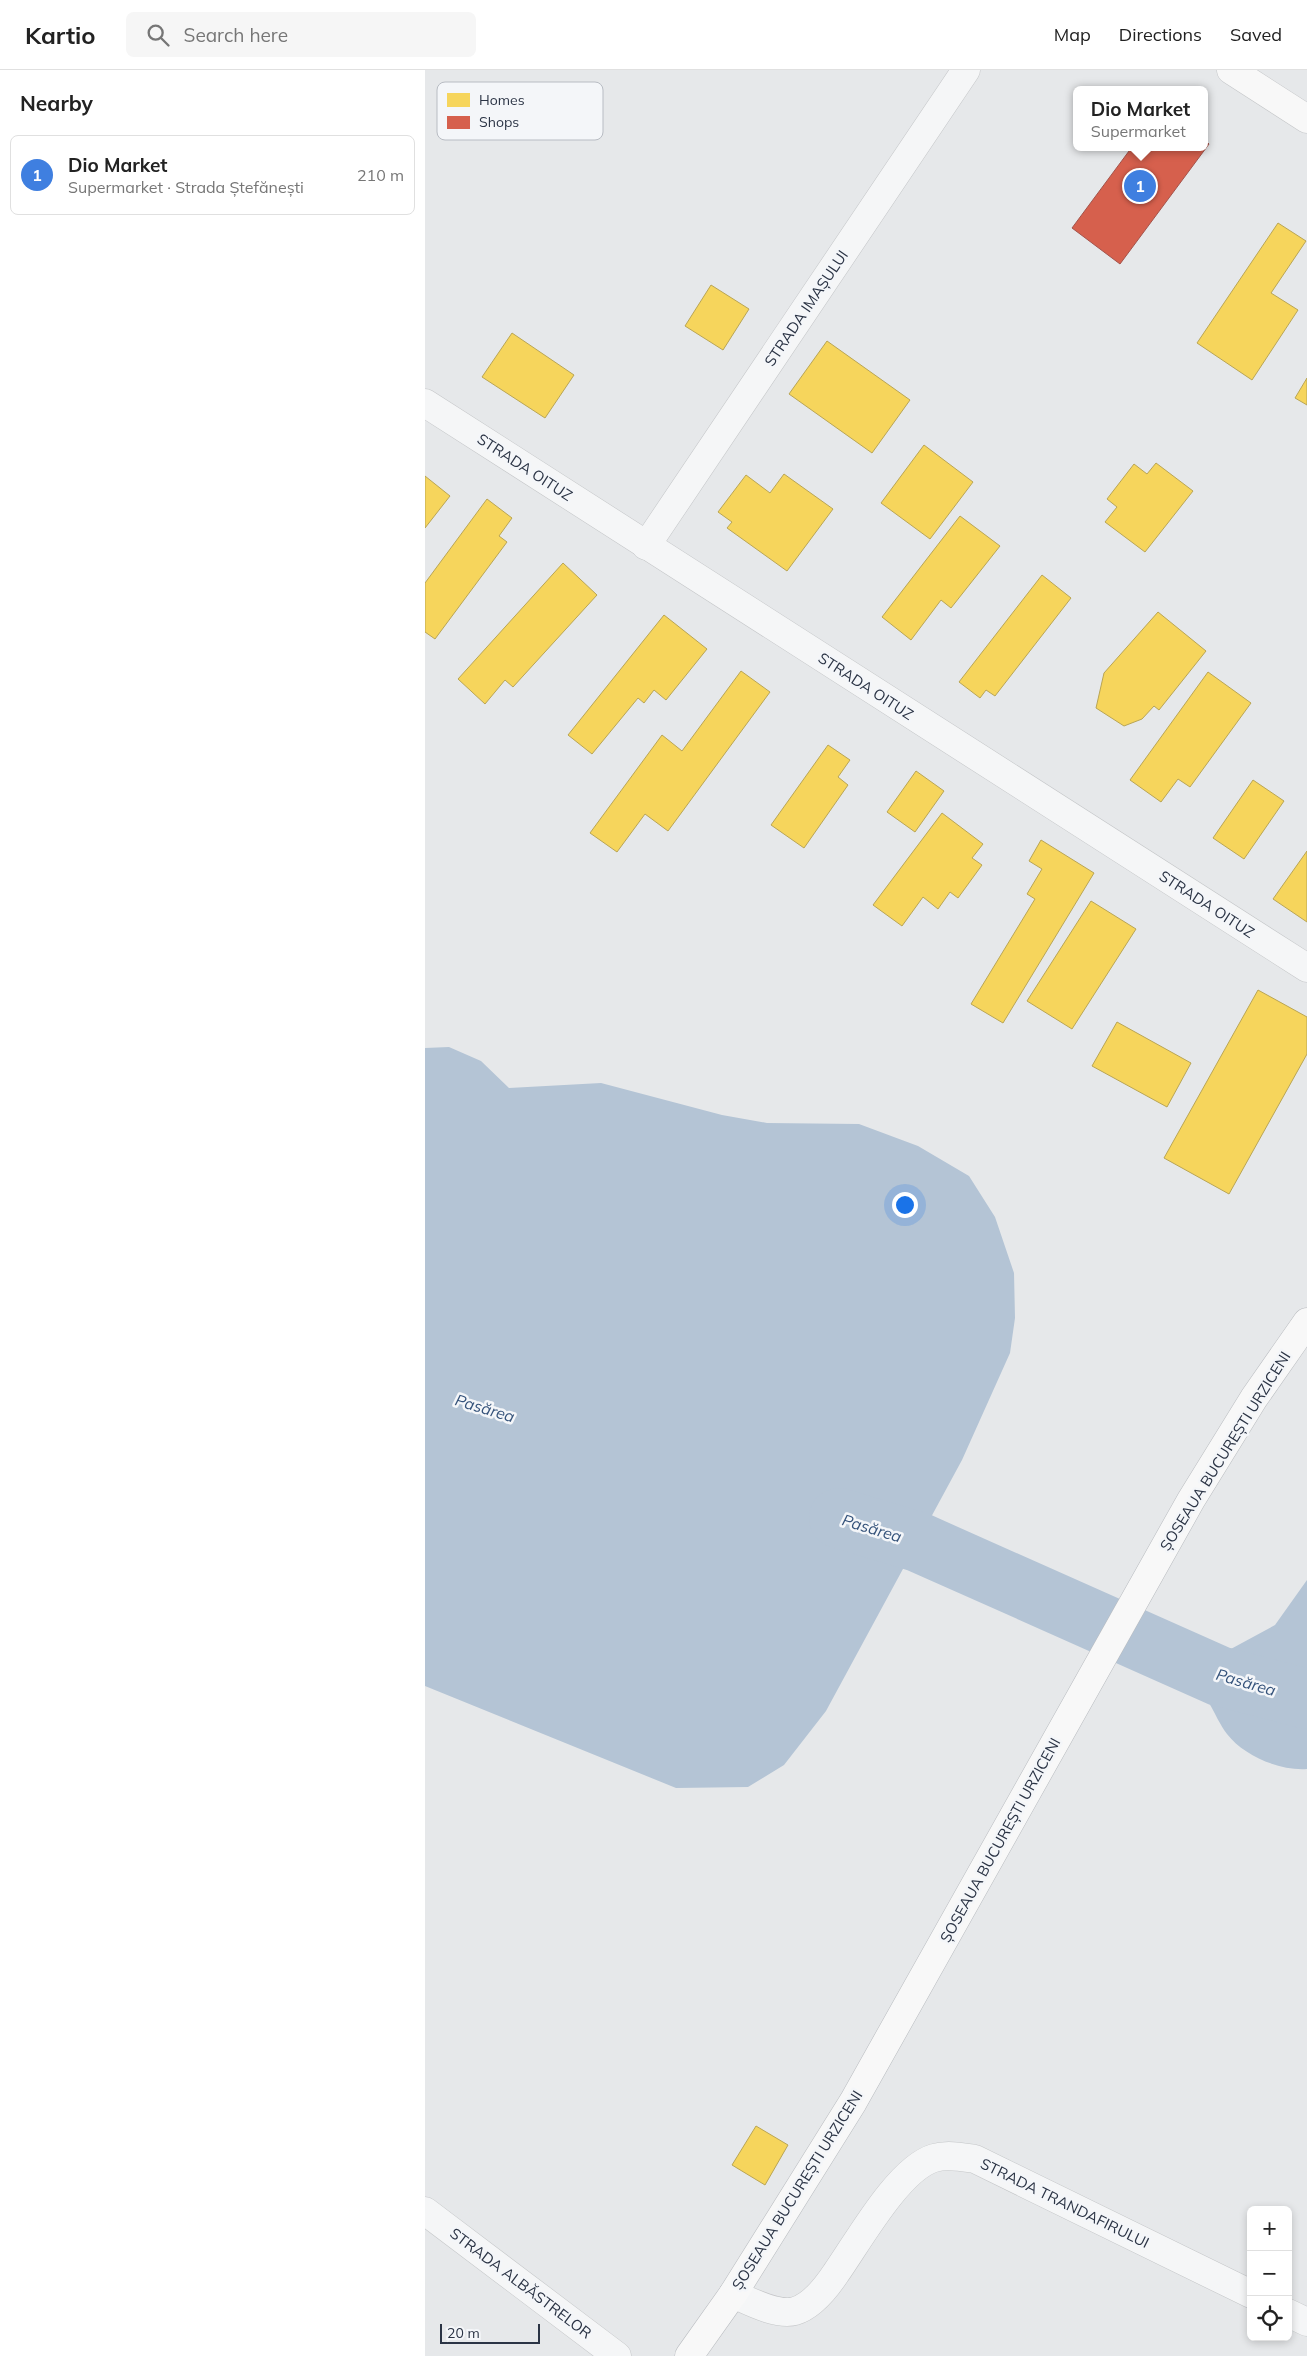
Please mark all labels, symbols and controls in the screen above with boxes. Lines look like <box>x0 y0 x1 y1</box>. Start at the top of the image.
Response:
search box <box>126 12 476 57</box>
text: Kartio <box>25 20 96 50</box>
icon: search <box>144 21 172 49</box>
text: Search here <box>184 23 288 47</box>
text: Map <box>1054 23 1091 46</box>
text: Directions <box>1119 23 1202 46</box>
text: Saved <box>1230 23 1282 46</box>
legend <box>437 82 603 140</box>
popup <box>1073 86 1208 151</box>
text: Nearby <box>20 90 93 116</box>
text: Homes <box>479 91 525 109</box>
text: Dio Market <box>1091 97 1190 121</box>
text: Shops <box>479 113 519 131</box>
text: Supermarket <box>1091 121 1186 141</box>
text: Dio Market <box>68 153 168 177</box>
text: 1 <box>32 165 42 185</box>
text: 210 m <box>357 165 404 185</box>
pin: 1 <box>1124 167 1156 205</box>
text: Supermarket · Strada Ștefănești <box>68 177 304 197</box>
street label: STRADA IMAȘULUI <box>760 246 852 370</box>
street label: STRADA OITUZ <box>474 429 576 505</box>
street label: STRADA OITUZ <box>815 648 917 724</box>
street label: STRADA OITUZ <box>1156 866 1258 942</box>
your location <box>892 1192 918 1218</box>
street label: ȘOSEAUA BUCUREȘTI URZICENI <box>1156 1348 1294 1554</box>
water label: Pasărea <box>453 1389 518 1427</box>
water label: Pasărea <box>840 1509 905 1547</box>
water label: Pasărea <box>1214 1664 1279 1700</box>
street label: ȘOSEAUA BUCUREȘTI URZICENI <box>936 1734 1064 1946</box>
street label: ȘOSEAUA BUCUREȘTI URZICENI <box>728 2087 866 2293</box>
street label: STRADA TRANDAFIRULUI <box>978 2154 1152 2252</box>
map controls <box>1247 2206 1292 2341</box>
button: + <box>1247 2206 1292 2251</box>
street label: STRADA ALBĂSTRELOR <box>446 2223 596 2343</box>
button: − <box>1247 2251 1292 2296</box>
button: locate <box>1247 2296 1292 2341</box>
scale bar <box>440 2321 540 2344</box>
text: 20 m <box>447 2324 480 2342</box>

